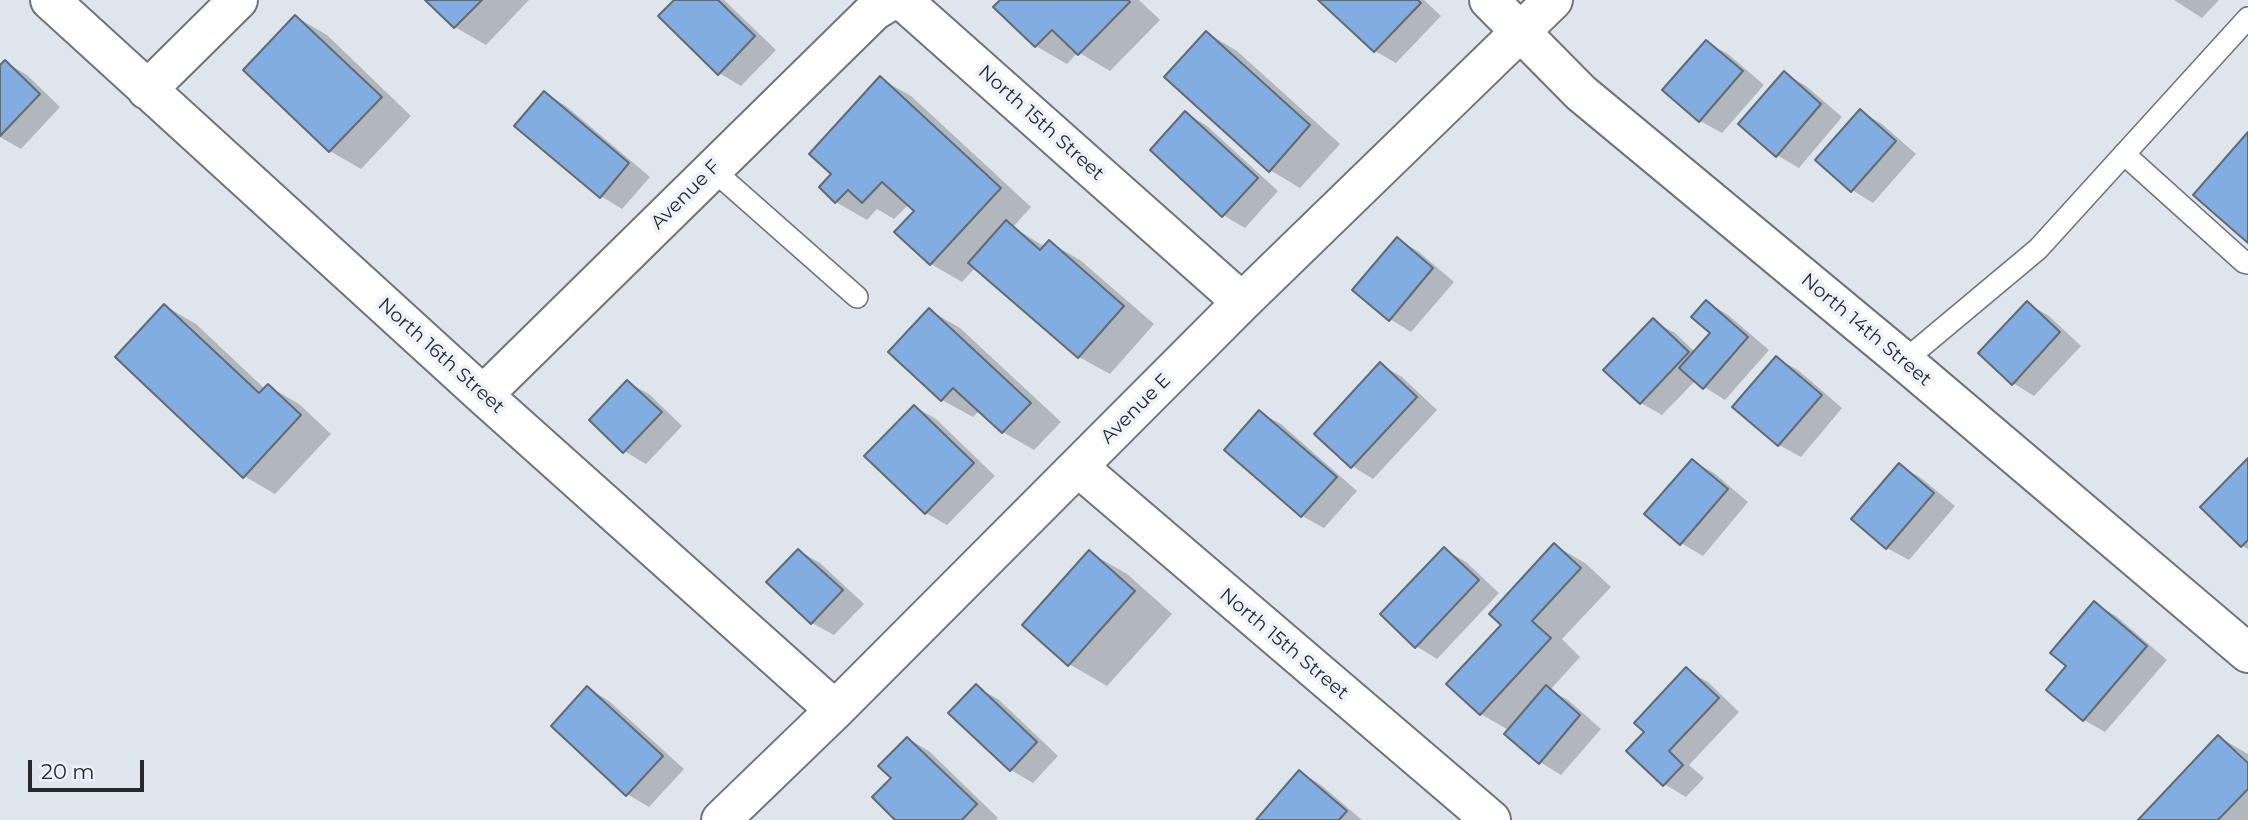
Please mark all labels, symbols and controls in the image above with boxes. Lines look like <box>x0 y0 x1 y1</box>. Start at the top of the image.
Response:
street label: North 15th Street <box>973 61 1109 185</box>
street label: Avenue F <box>647 156 725 234</box>
street label: North 14th Street <box>1796 269 1936 391</box>
street label: North 16th Street <box>373 293 509 419</box>
street label: Avenue E <box>1096 369 1176 449</box>
street label: North 15th Street <box>1215 583 1353 705</box>
scale bar <box>32 746 147 790</box>
text: 20 m <box>41 759 95 784</box>

